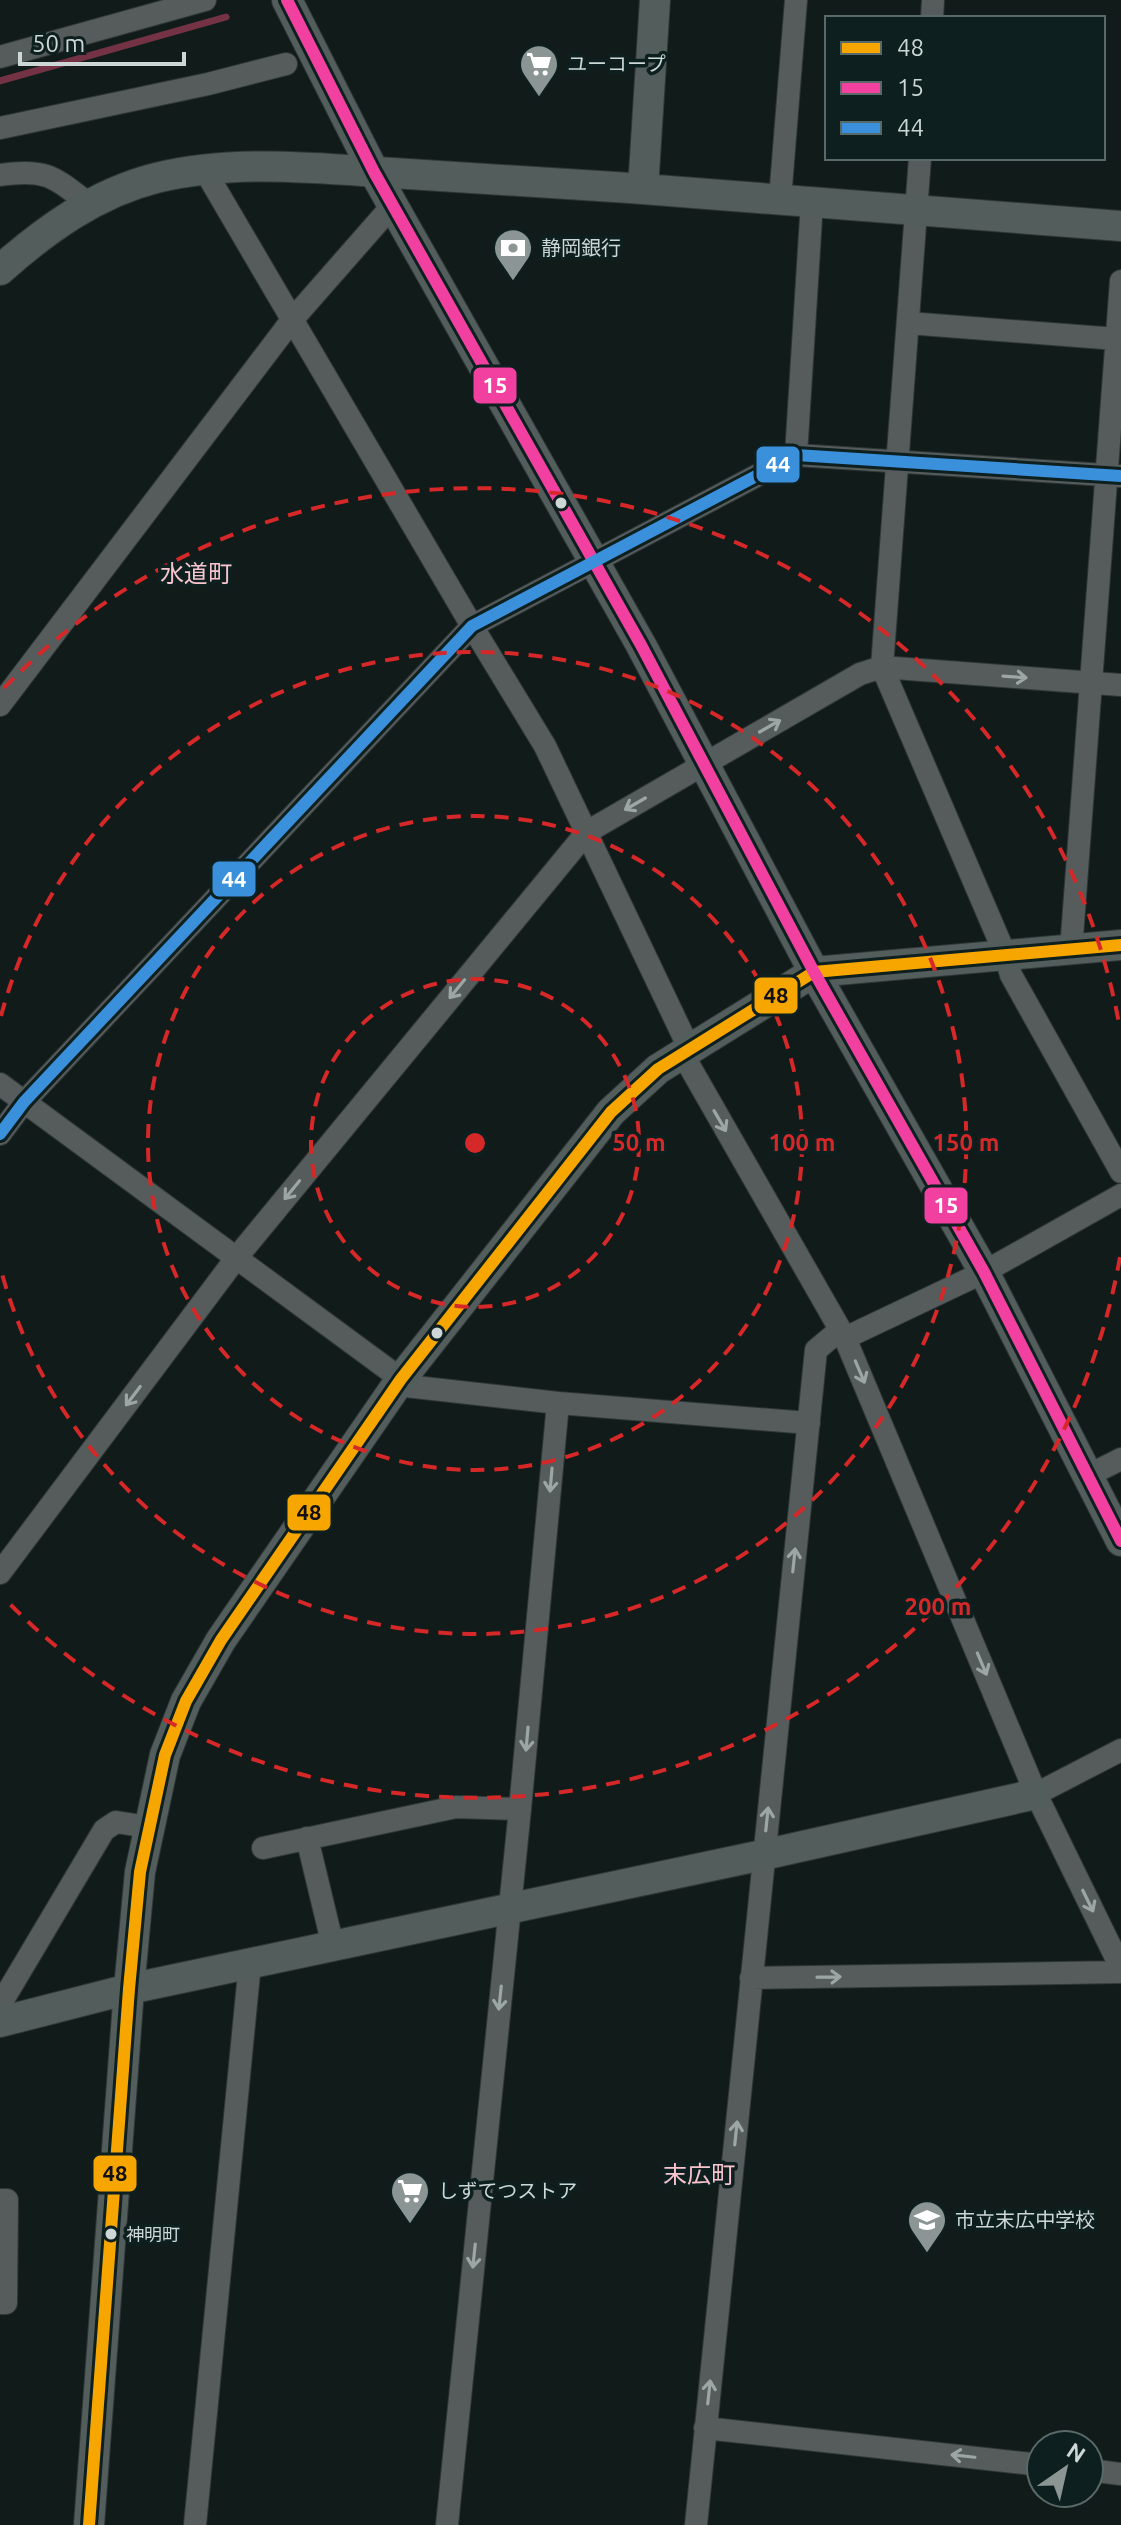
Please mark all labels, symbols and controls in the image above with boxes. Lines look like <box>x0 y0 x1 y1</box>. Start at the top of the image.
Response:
scale bar <box>20 16 184 66</box>
legend <box>825 16 1105 160</box>
text: 50 m <box>32 30 85 57</box>
text: 48 <box>897 34 924 61</box>
supermarket icon: ユーコープ <box>518 43 560 98</box>
place label: ユーコープ <box>567 52 666 75</box>
text: 15 <box>897 74 924 101</box>
text: 44 <box>897 114 924 141</box>
bank icon: 静岡銀行 <box>492 227 534 282</box>
place label: 静岡銀行 <box>541 236 621 259</box>
line badge: 15 <box>472 366 518 405</box>
text: 15 <box>483 372 507 397</box>
line badge: 44 <box>755 445 801 484</box>
text: 44 <box>766 451 790 476</box>
unlabelled marker <box>553 495 569 511</box>
district label: 水道町 <box>160 560 232 587</box>
one-way arrow <box>1001 670 1028 685</box>
one-way arrow <box>758 718 781 734</box>
one-way arrow <box>624 796 647 812</box>
line badge: 44 <box>211 860 257 898</box>
text: 44 <box>222 866 246 891</box>
line badge: 48 <box>753 976 799 1015</box>
one-way arrow <box>448 978 466 999</box>
text: 48 <box>764 982 788 1007</box>
one-way arrow <box>712 1109 728 1132</box>
centre of rings <box>461 1129 489 1157</box>
text: 50 m <box>612 1129 666 1156</box>
text: 100 m <box>769 1129 835 1156</box>
text: 150 m <box>933 1129 999 1156</box>
one-way arrow <box>283 1179 301 1200</box>
line badge: 15 <box>923 1186 969 1225</box>
text: 15 <box>934 1192 958 1217</box>
unlabelled marker <box>429 1325 445 1341</box>
one-way arrow <box>853 1360 868 1384</box>
one-way arrow <box>125 1385 142 1406</box>
one-way arrow <box>543 1466 558 1493</box>
line badge: 48 <box>286 1493 332 1532</box>
text: 48 <box>297 1499 321 1524</box>
one-way arrow <box>787 1547 802 1574</box>
text: 200 m <box>905 1593 971 1620</box>
one-way arrow <box>975 1651 990 1676</box>
one-way arrow <box>519 1725 534 1752</box>
one-way arrow <box>759 1806 774 1832</box>
one-way arrow <box>1082 1889 1097 1912</box>
one-way arrow <box>815 1969 842 1984</box>
one-way arrow <box>492 1984 507 2011</box>
one-way arrow <box>728 2120 743 2147</box>
line badge: 48 <box>92 2154 138 2193</box>
text: 48 <box>103 2160 127 2185</box>
district label: 末広町 <box>663 2161 735 2188</box>
supermarket icon: しずてつストア <box>389 2170 431 2225</box>
place label: しずてつストア <box>438 2179 577 2202</box>
school or university icon: 市立末広中学校 <box>906 2199 948 2254</box>
place label: 市立末広中学校 <box>955 2208 1095 2231</box>
place label: 神明町 <box>126 2224 180 2244</box>
marker: 神明町 <box>103 2226 119 2242</box>
one-way arrow <box>466 2242 481 2269</box>
one-way arrow <box>702 2379 717 2406</box>
north arrow <box>1025 2429 1105 2509</box>
text: N <box>1063 2437 1090 2467</box>
one-way arrow <box>951 2449 977 2464</box>

